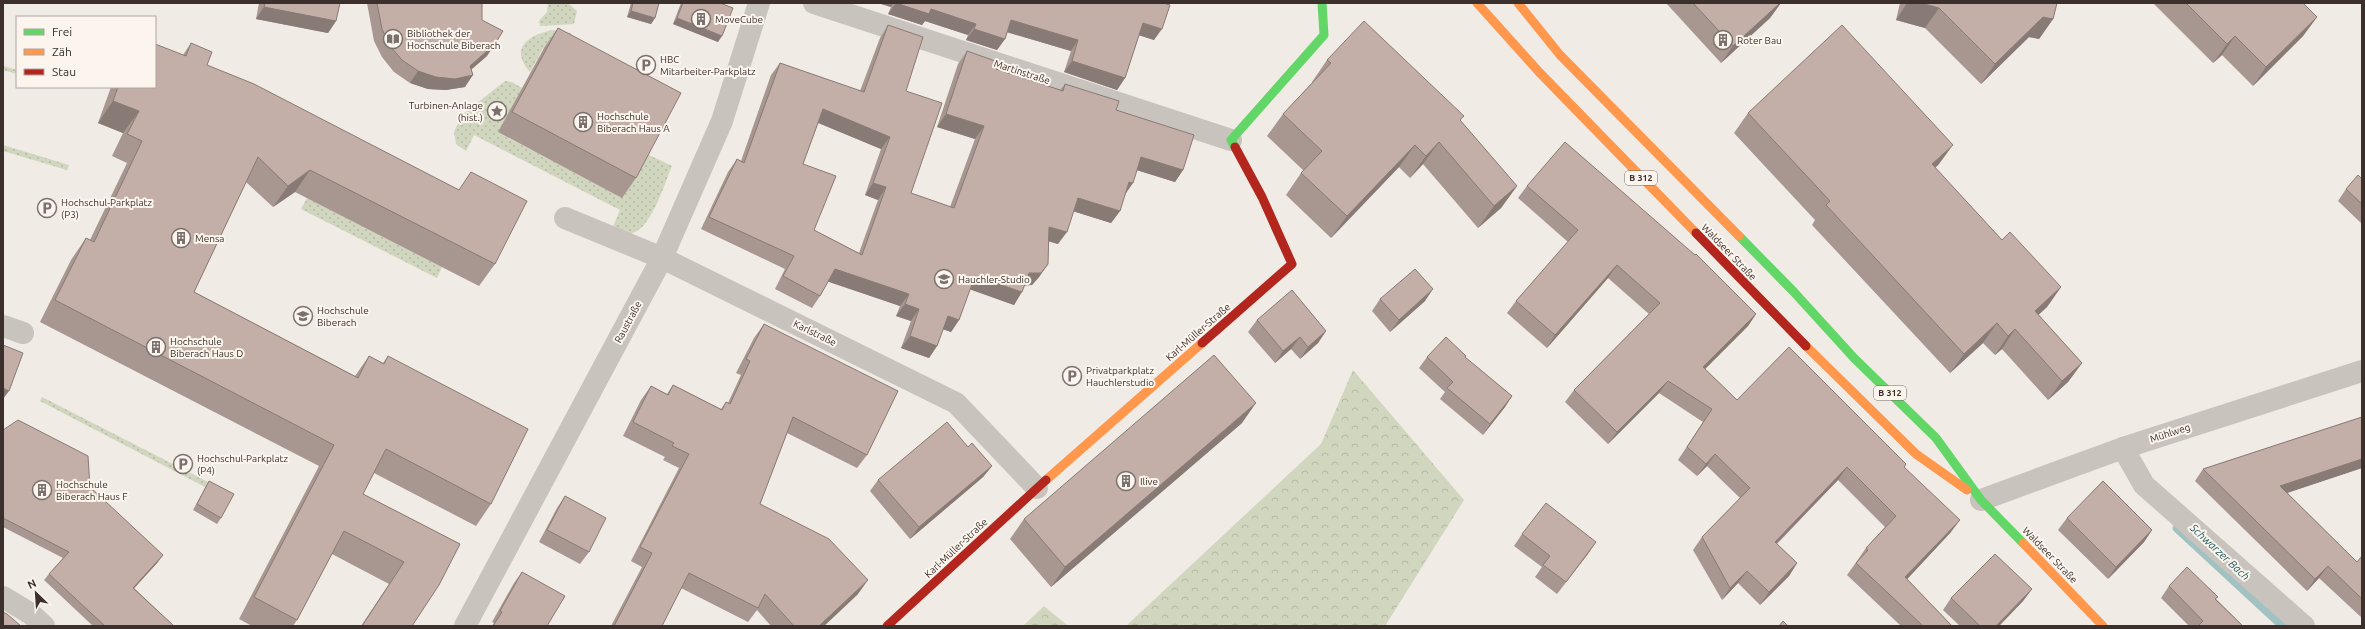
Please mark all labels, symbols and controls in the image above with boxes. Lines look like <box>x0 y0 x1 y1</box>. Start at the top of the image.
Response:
building icon: MoveCube <box>690 8 712 30</box>
place label: MoveCube <box>715 14 763 25</box>
legend <box>16 16 156 88</box>
text: Frei <box>52 25 72 38</box>
library icon: Bibliothek der Hochschule Biberach <box>382 28 404 50</box>
place label: Bibliothek der Hochschule Biberach <box>407 28 500 51</box>
building icon: Roter Bau <box>1712 29 1734 51</box>
place label: Roter Bau <box>1737 35 1782 46</box>
text: Zäh <box>52 45 72 58</box>
parking icon: HBC Mitarbeiter-Parkplatz <box>635 54 657 76</box>
place label: HBC Mitarbeiter-Parkplatz <box>660 54 756 77</box>
street label: Martinstraße <box>993 58 1051 86</box>
text: Stau <box>52 65 76 78</box>
place label: Turbinen-Anlage (hist.) <box>409 100 483 123</box>
place icon: Turbinen-Anlage (hist.) <box>486 100 508 122</box>
building icon: Hochschule Biberach Haus A <box>572 111 594 133</box>
place label: Hochschule Biberach Haus A <box>597 111 670 134</box>
road number: B 312 <box>1625 171 1657 185</box>
parking icon: Hochschul-Parkplatz (P3) <box>36 197 58 219</box>
place label: Hochschul-Parkplatz (P3) <box>61 197 153 220</box>
street label: Waldseer Straße <box>1699 222 1759 282</box>
building icon: Mensa <box>170 227 192 249</box>
place label: Mensa <box>195 233 224 244</box>
school or university icon: Hauchler-Studio <box>933 268 955 290</box>
place label: Hauchler-Studio <box>958 274 1030 285</box>
street label: Raustraße <box>612 299 644 345</box>
street label: Karl-Müller-Straße <box>1164 301 1232 363</box>
school or university icon: Hochschule Biberach <box>292 305 314 327</box>
place label: Hochschule Biberach <box>317 305 369 328</box>
street label: Karlstraße <box>792 318 838 348</box>
building icon: Hochschule Biberach Haus D <box>145 336 167 358</box>
place label: Hochschule Biberach Haus D <box>170 336 243 359</box>
parking icon: Privatparkplatz Hauchlerstudio <box>1061 365 1083 387</box>
place label: Privatparkplatz Hauchlerstudio <box>1086 365 1155 388</box>
road number: B 312 <box>1874 386 1906 400</box>
street label: Mühlweg <box>2148 421 2192 445</box>
parking icon: Hochschul-Parkplatz (P4) <box>172 453 194 475</box>
place label: Hochschul-Parkplatz (P4) <box>197 453 289 476</box>
building icon: Ilive <box>1115 470 1137 492</box>
place label: Ilive <box>1140 476 1158 487</box>
building icon: Hochschule Biberach Haus F <box>31 479 53 501</box>
place label: Hochschule Biberach Haus F <box>56 479 127 502</box>
street label: Karl-Müller-Straße <box>922 516 990 580</box>
water label: Schwarzer Bach <box>2187 521 2252 582</box>
street label: Waldseer Straße <box>2020 525 2080 585</box>
north arrow <box>16 573 56 613</box>
text: N <box>26 577 38 591</box>

